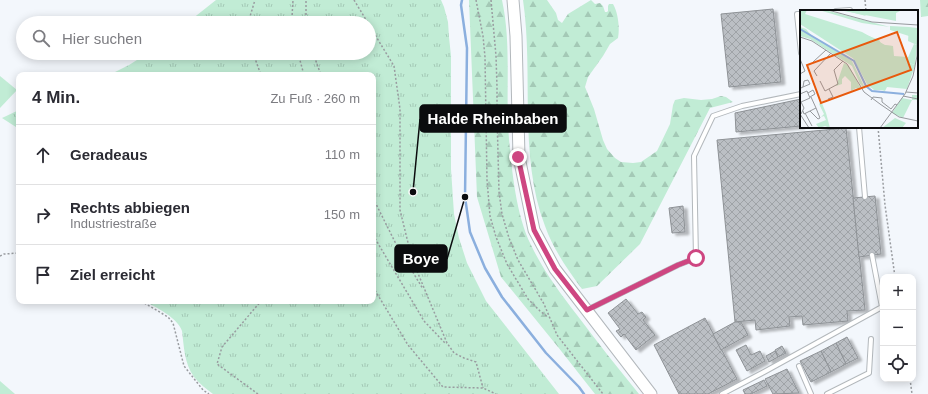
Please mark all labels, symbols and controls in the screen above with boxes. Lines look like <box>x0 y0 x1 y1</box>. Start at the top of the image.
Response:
inset map <box>800 10 918 128</box>
search box <box>16 16 376 60</box>
icon: search <box>30 27 52 49</box>
text: Hier suchen <box>62 30 142 47</box>
text: 4 Min. <box>32 88 80 107</box>
text: Zu Fuß · 260 m <box>270 91 360 106</box>
callout: Halde Rheinbaben <box>420 105 566 132</box>
text: Halde Rheinbaben <box>428 110 558 127</box>
icon: ahead <box>32 144 54 166</box>
text: Geradeaus <box>70 146 148 163</box>
text: 110 m <box>325 147 360 162</box>
route end <box>509 148 527 166</box>
text: Rechts abbiegen <box>70 199 190 216</box>
icon: right <box>32 204 54 226</box>
text: 150 m <box>324 207 360 222</box>
text: Industriestraße <box>70 216 157 231</box>
callout: Boye <box>395 245 447 272</box>
route start <box>687 249 705 267</box>
text: Boye <box>403 250 439 267</box>
icon: arrive <box>32 264 54 286</box>
text: Ziel erreicht <box>70 266 155 283</box>
map controls <box>880 274 916 382</box>
button: + <box>880 274 916 310</box>
button: − <box>880 310 916 346</box>
button: locate <box>880 346 916 382</box>

